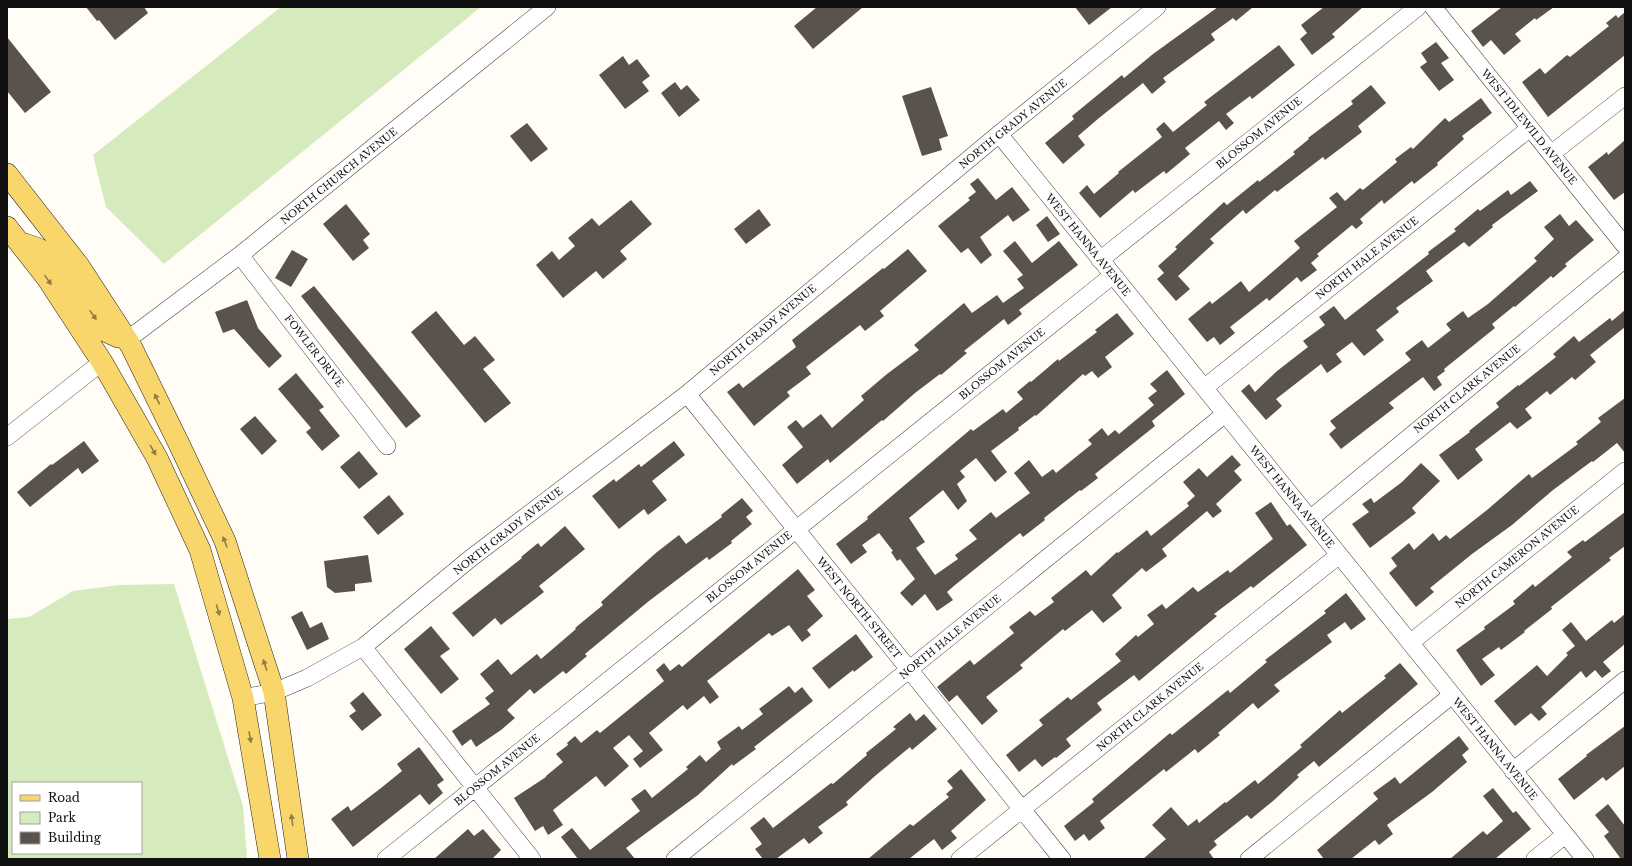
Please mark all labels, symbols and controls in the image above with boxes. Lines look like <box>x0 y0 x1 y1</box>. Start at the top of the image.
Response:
street label: WEST IDLEWILD AVENUE <box>1478 66 1580 187</box>
street label: NORTH GRADY AVENUE <box>956 76 1070 172</box>
street label: BLOSSOM AVENUE <box>1213 94 1305 172</box>
street label: NORTH CHURCH AVENUE <box>278 125 400 227</box>
street label: WEST HANNA AVENUE <box>1042 191 1133 299</box>
street label: NORTH HALE AVENUE <box>1313 214 1421 302</box>
one-way arrow <box>44 275 52 285</box>
street label: NORTH GRADY AVENUE <box>707 282 819 378</box>
one-way arrow <box>89 310 97 320</box>
street label: FOWLER DRIVE <box>282 312 346 390</box>
street label: BLOSSOM AVENUE <box>956 325 1048 403</box>
street label: NORTH CLARK AVENUE <box>1411 342 1523 436</box>
one-way arrow <box>154 393 160 404</box>
street label: WEST HANNA AVENUE <box>1246 443 1337 551</box>
one-way arrow <box>149 444 156 456</box>
street label: NORTH GRADY AVENUE <box>451 484 565 578</box>
street label: NORTH CAMERON AVENUE <box>1453 503 1581 611</box>
street label: BLOSSOM AVENUE <box>703 528 795 606</box>
one-way arrow <box>221 535 227 547</box>
street label: WEST NORTH STREET <box>813 554 904 661</box>
street label: NORTH HALE AVENUE <box>897 592 1003 682</box>
one-way arrow <box>215 605 221 617</box>
one-way arrow <box>262 659 268 671</box>
street label: NORTH CLARK AVENUE <box>1094 660 1206 754</box>
street label: WEST HANNA AVENUE <box>1449 695 1540 803</box>
one-way arrow <box>247 730 253 743</box>
street label: BLOSSOM AVENUE <box>451 731 543 809</box>
legend <box>12 782 142 854</box>
text: Road <box>48 790 80 805</box>
text: Park <box>48 810 76 825</box>
one-way arrow <box>289 814 295 826</box>
text: Building <box>48 830 102 845</box>

